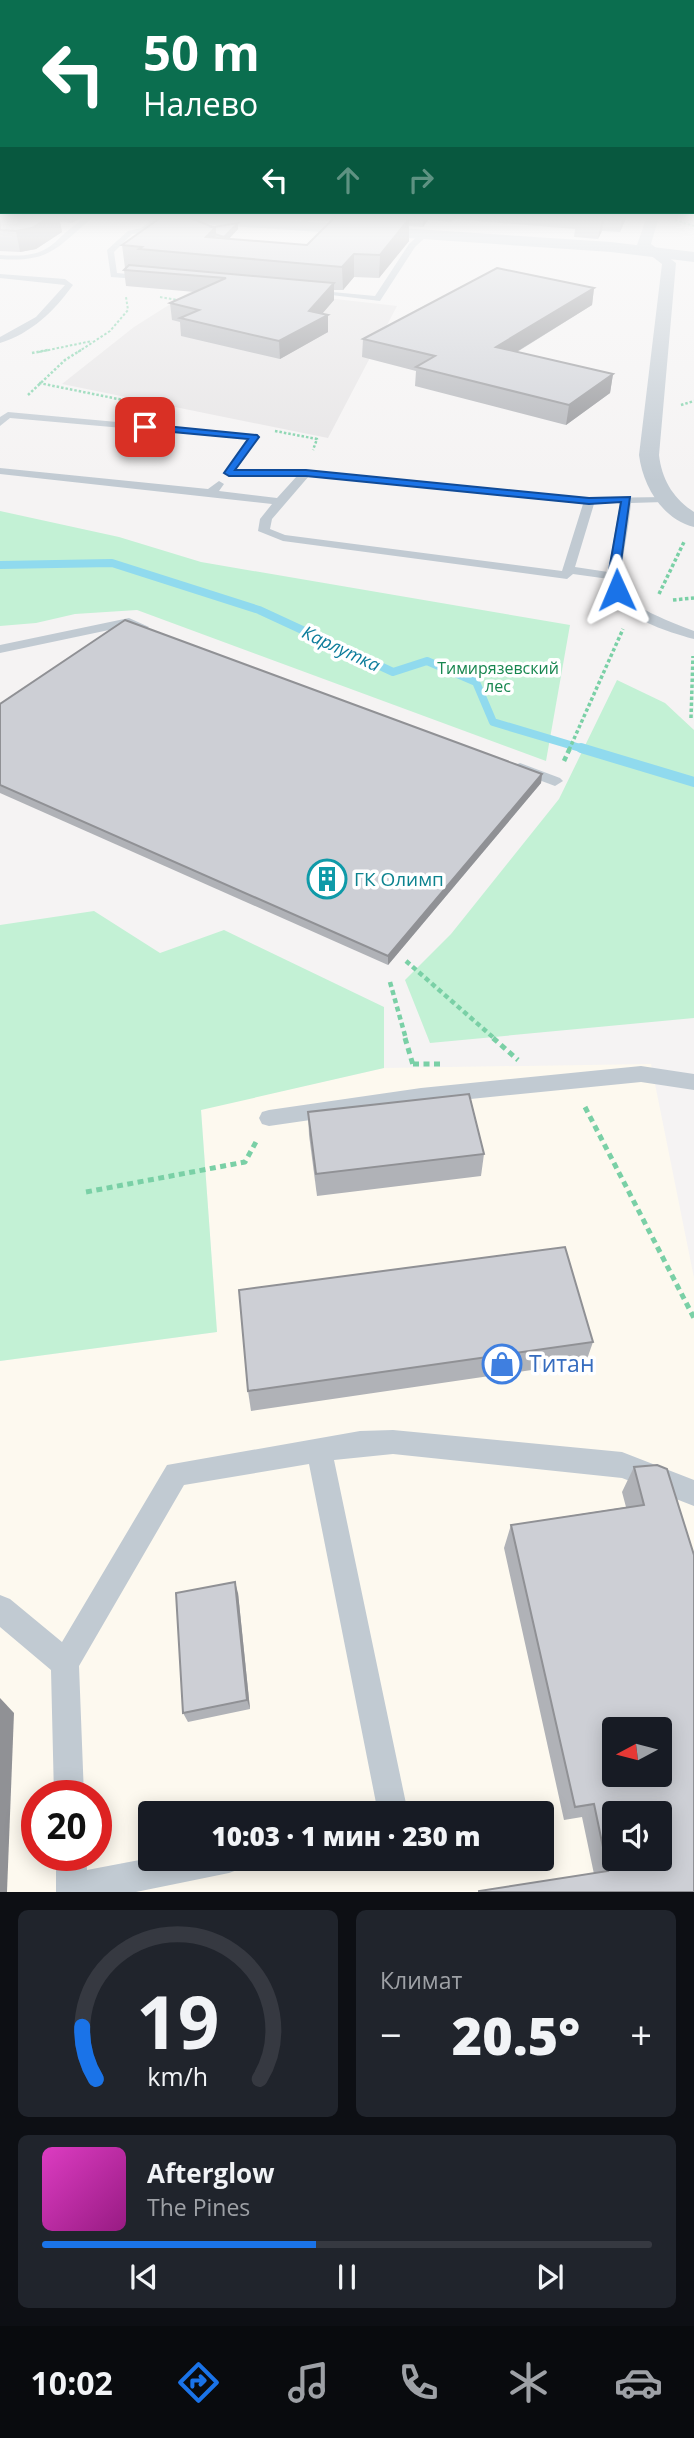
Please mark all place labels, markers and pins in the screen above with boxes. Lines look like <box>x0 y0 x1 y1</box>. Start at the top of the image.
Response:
pin <box>115 397 175 457</box>
building icon: ГК Олимп <box>306 858 348 900</box>
place label: ГК Олимп <box>354 866 444 892</box>
shop icon: Титан <box>481 1343 523 1385</box>
place label: Титан <box>529 1347 594 1379</box>

